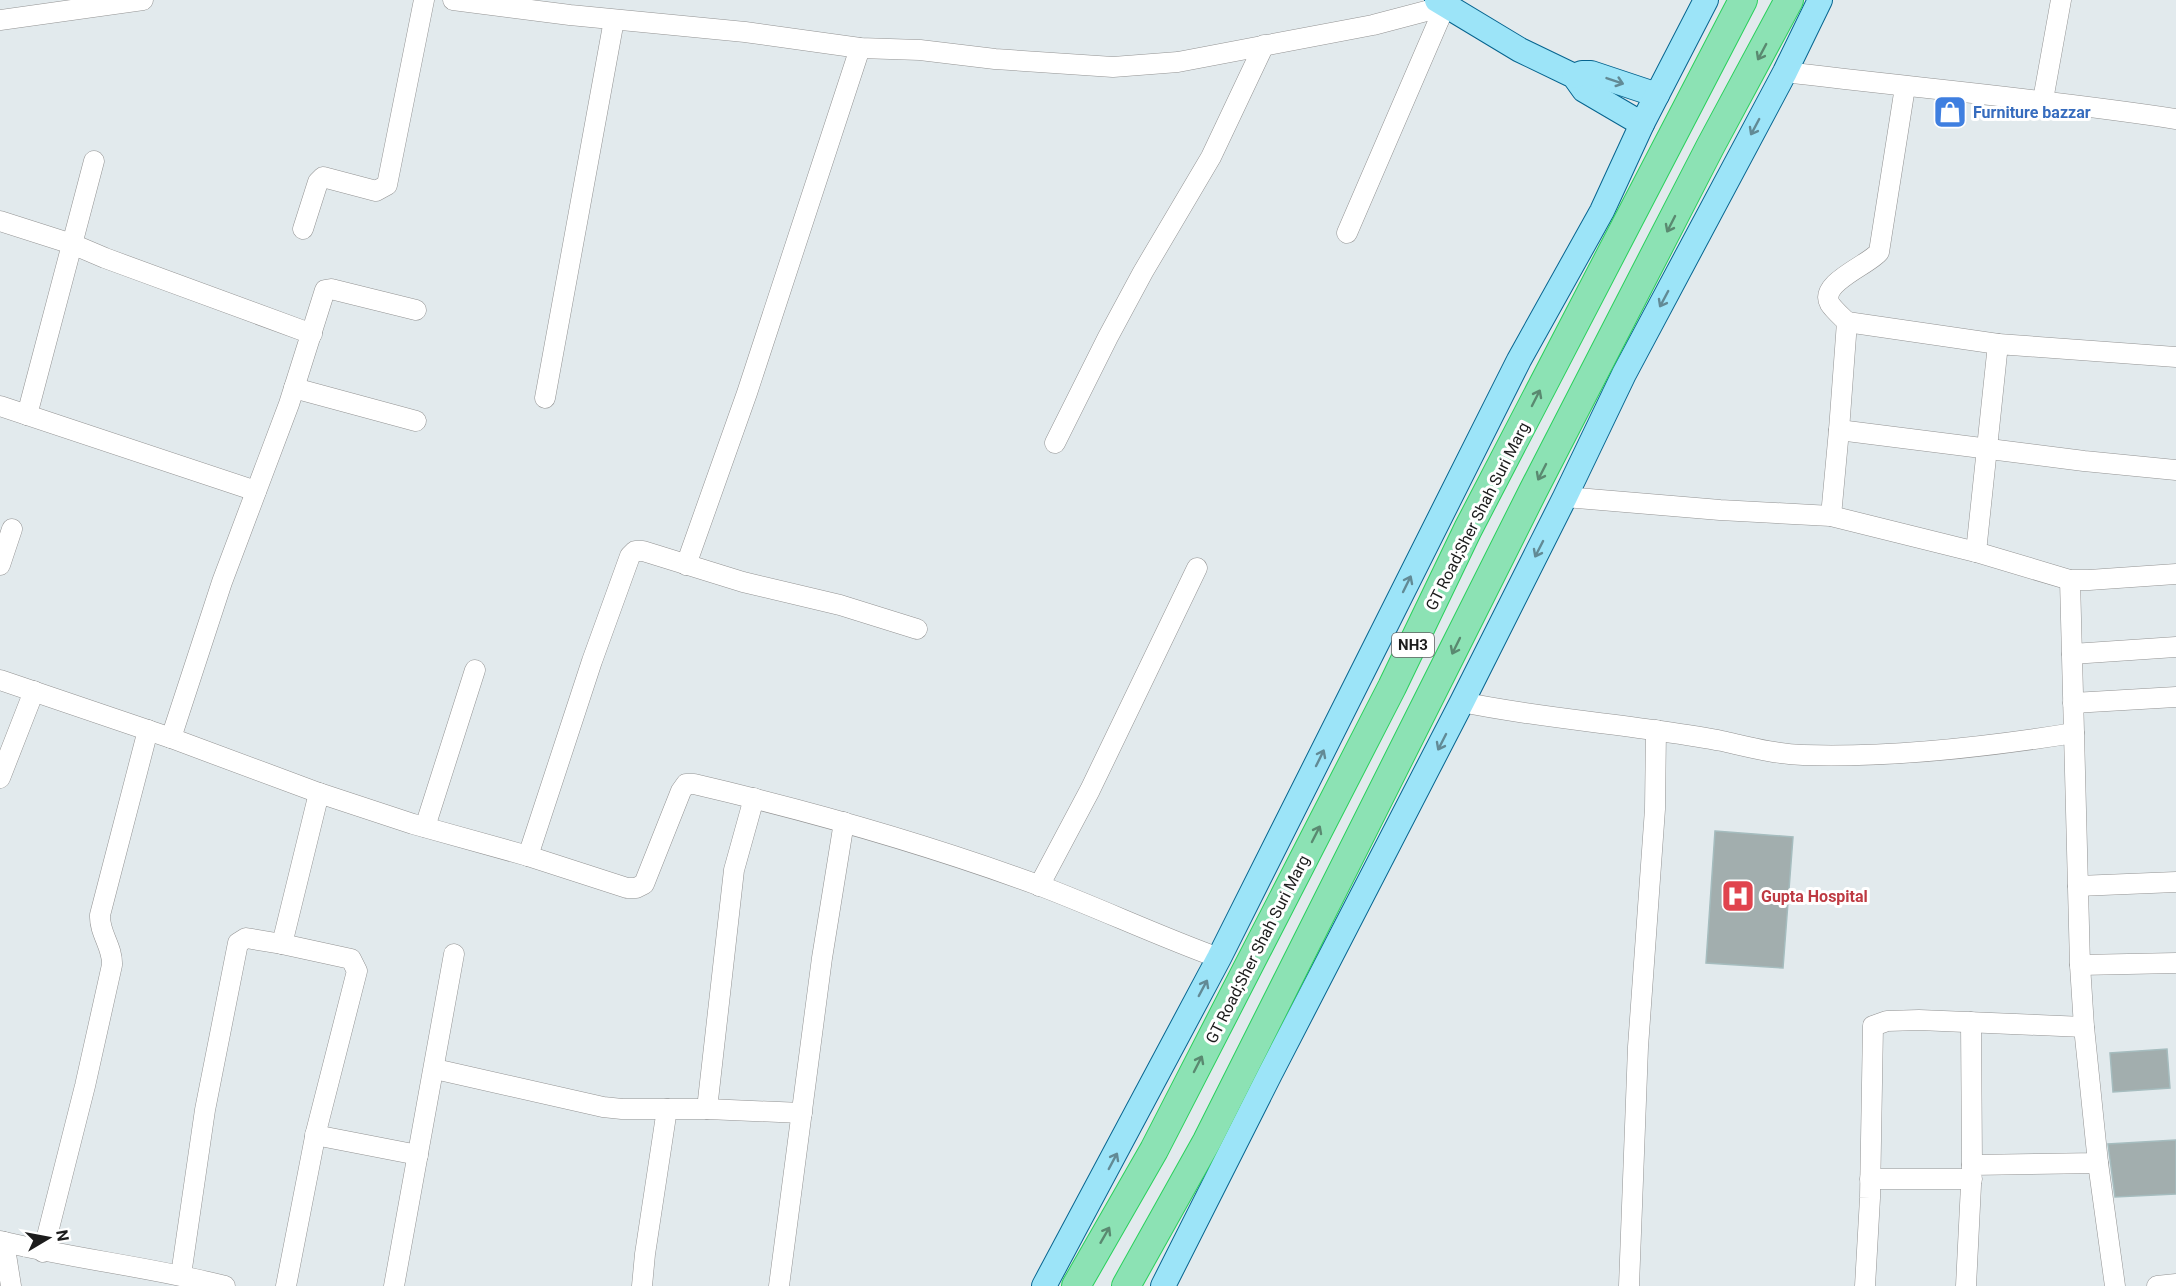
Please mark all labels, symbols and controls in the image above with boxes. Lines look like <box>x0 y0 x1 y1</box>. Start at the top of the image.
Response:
one-way arrow <box>1756 42 1767 60</box>
one-way arrow <box>1605 77 1624 88</box>
shop icon: Furniture bazzar <box>1932 94 1968 130</box>
place label: Furniture bazzar <box>1973 103 2091 122</box>
one-way arrow <box>1749 118 1761 136</box>
one-way arrow <box>1664 215 1676 233</box>
one-way arrow <box>1657 290 1669 308</box>
one-way arrow <box>1531 389 1543 407</box>
street label: GT Road;Sher Shah Suri Marg <box>1422 419 1533 614</box>
one-way arrow <box>1536 463 1548 481</box>
one-way arrow <box>1533 539 1544 557</box>
one-way arrow <box>1402 575 1413 593</box>
road number: NH3 <box>1392 633 1434 657</box>
one-way arrow <box>1449 637 1461 655</box>
one-way arrow <box>1436 732 1447 750</box>
one-way arrow <box>1315 750 1326 768</box>
one-way arrow <box>1311 826 1322 844</box>
street label: GT Road;Sher Shah Suri Marg <box>1202 852 1313 1047</box>
hospital icon: Gupta Hospital <box>1720 878 1756 914</box>
place label: Gupta Hospital <box>1761 887 1868 906</box>
one-way arrow <box>1198 980 1210 998</box>
one-way arrow <box>1193 1055 1204 1073</box>
one-way arrow <box>1107 1152 1119 1170</box>
north arrow <box>18 1208 78 1268</box>
one-way arrow <box>1100 1227 1112 1244</box>
text: N <box>52 1228 73 1243</box>

